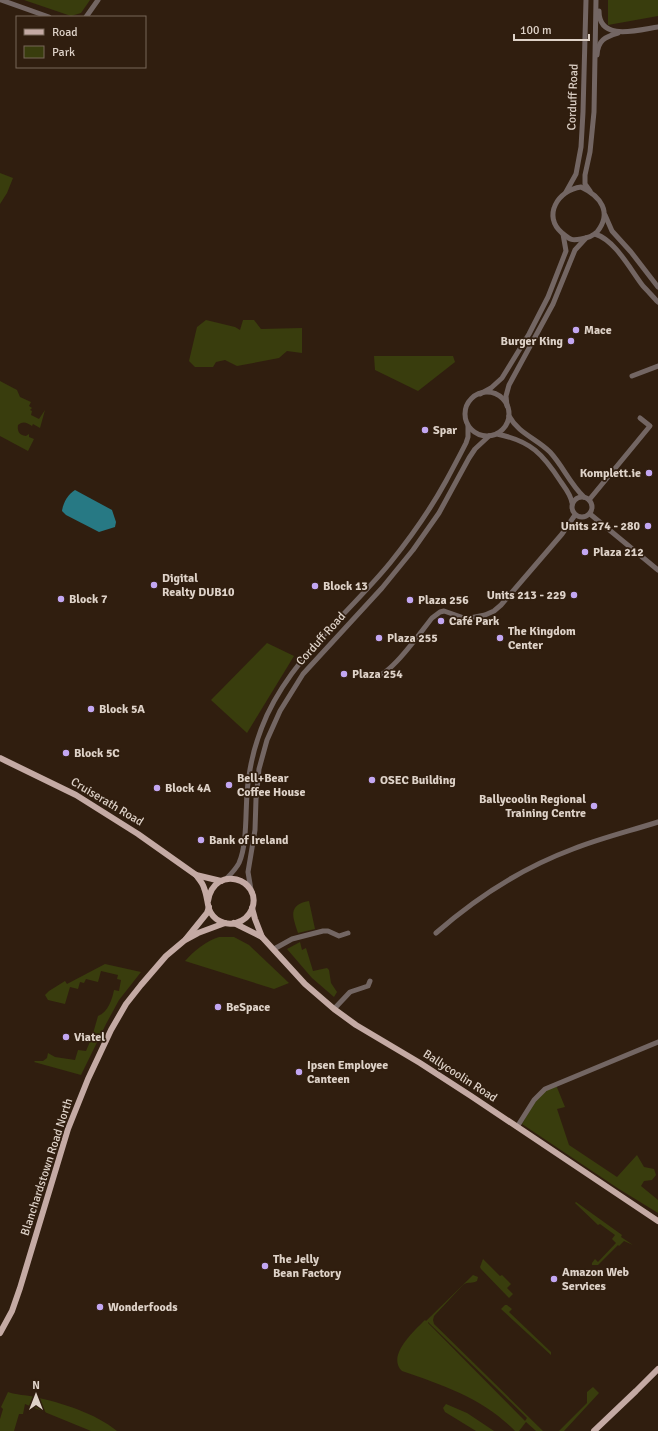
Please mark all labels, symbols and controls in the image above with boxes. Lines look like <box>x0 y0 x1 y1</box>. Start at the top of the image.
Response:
legend <box>16 16 146 68</box>
scale bar <box>514 16 589 42</box>
text: 100 m <box>520 23 552 38</box>
text: Road <box>52 25 78 40</box>
text: Park <box>52 45 75 60</box>
street label: Corduff Road <box>564 63 582 131</box>
place label: Mace <box>584 323 612 338</box>
marker: Mace <box>571 325 581 335</box>
place label: Burger King <box>501 334 564 349</box>
marker: Burger King <box>566 336 576 346</box>
place label: Spar <box>433 423 457 438</box>
marker: Spar <box>420 425 430 435</box>
place label: Komplett.ie <box>580 466 641 481</box>
marker: Komplett.ie <box>644 468 654 478</box>
place label: Units 274 - 280 <box>561 519 641 534</box>
marker: Units 274 - 280 <box>643 521 653 531</box>
place label: Plaza 212 <box>593 545 644 560</box>
marker: Plaza 212 <box>580 547 590 557</box>
place label: Digital Realty DUB10 <box>162 571 235 600</box>
place label: Block 13 <box>323 579 368 594</box>
marker: Digital Realty DUB10 <box>149 580 159 590</box>
marker: Block 13 <box>310 581 320 591</box>
place label: Units 213 - 229 <box>487 588 567 603</box>
marker: Units 213 - 229 <box>569 590 579 600</box>
place label: Block 7 <box>69 592 108 607</box>
place label: Plaza 256 <box>418 593 469 608</box>
marker: Block 7 <box>56 594 66 604</box>
marker: Plaza 256 <box>405 595 415 605</box>
street label: Corduff Road <box>293 609 349 669</box>
place label: Café Park <box>449 614 500 629</box>
marker: Café Park <box>436 616 446 626</box>
place label: The Kingdom Center <box>508 624 576 653</box>
place label: Plaza 255 <box>387 631 438 646</box>
marker: Plaza 255 <box>374 633 384 643</box>
marker: The Kingdom Center <box>495 633 505 643</box>
place label: Plaza 254 <box>352 667 403 682</box>
marker: Plaza 254 <box>339 669 349 679</box>
place label: Block 5A <box>99 702 145 717</box>
marker: Block 5A <box>86 704 96 714</box>
place label: Block 5C <box>74 746 120 761</box>
marker: Block 5C <box>61 748 71 758</box>
place label: Bell+Bear Coffee House <box>237 771 305 800</box>
place label: OSEC Building <box>380 773 456 788</box>
street label: Cruiserath Road <box>68 774 146 830</box>
marker: OSEC Building <box>367 775 377 785</box>
marker: Bell+Bear Coffee House <box>224 780 234 790</box>
place label: Block 4A <box>165 781 211 796</box>
marker: Block 4A <box>152 783 162 793</box>
place label: Ballycoolin Regional Training Centre <box>479 792 586 821</box>
marker: Ballycoolin Regional Training Centre <box>589 801 599 811</box>
place label: Bank of Ireland <box>209 833 289 848</box>
marker: Bank of Ireland <box>196 835 206 845</box>
place label: BeSpace <box>226 1000 270 1015</box>
marker: BeSpace <box>213 1002 223 1012</box>
place label: Viatel <box>74 1030 105 1045</box>
marker: Viatel <box>61 1032 71 1042</box>
street label: Ballycoolin Road <box>420 1046 500 1106</box>
place label: Ipsen Employee Canteen <box>307 1058 388 1087</box>
marker: Ipsen Employee Canteen <box>294 1067 304 1077</box>
street label: Blanchardstown Road North <box>18 1096 76 1238</box>
place label: The Jelly Bean Factory <box>273 1252 341 1281</box>
marker: The Jelly Bean Factory <box>260 1261 270 1271</box>
place label: Amazon Web Services <box>562 1265 630 1294</box>
marker: Amazon Web Services <box>549 1274 559 1284</box>
place label: Wonderfoods <box>108 1300 178 1315</box>
marker: Wonderfoods <box>95 1302 105 1312</box>
north arrow <box>16 1375 56 1415</box>
text: N <box>32 1379 40 1392</box>

